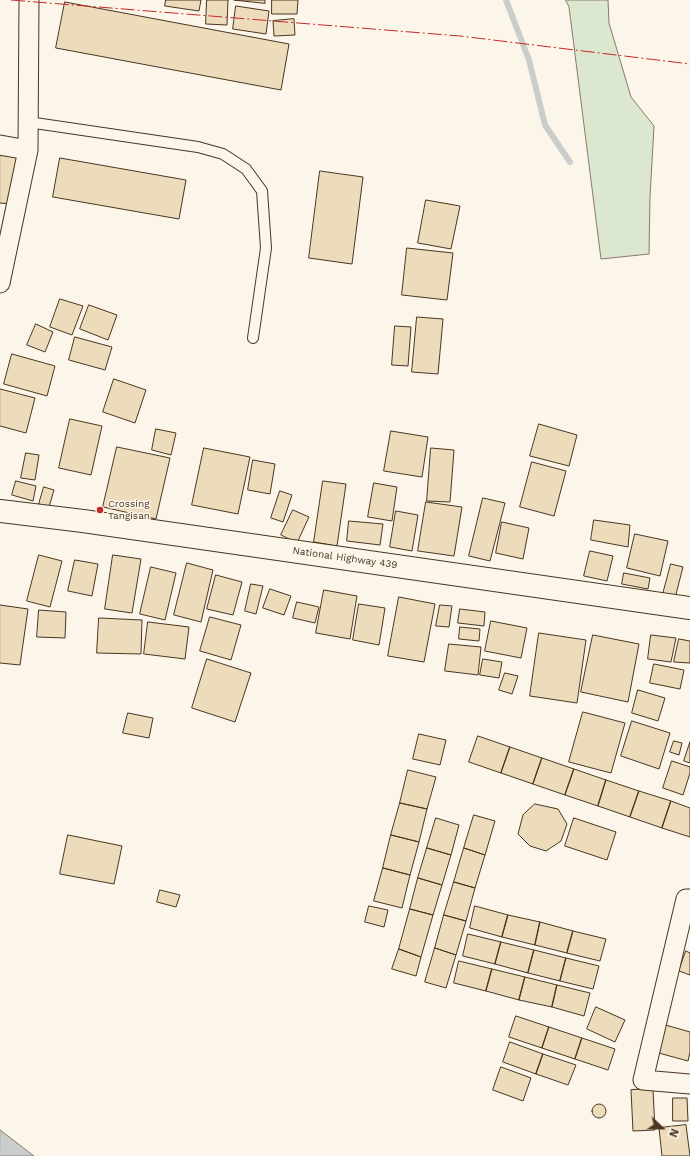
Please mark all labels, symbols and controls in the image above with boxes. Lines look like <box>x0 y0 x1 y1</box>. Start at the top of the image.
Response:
place label: Crossing Tangisan <box>108 498 150 522</box>
marker: Crossing Tangisan <box>95 505 105 515</box>
street label: National Highway 439 <box>292 545 398 571</box>
north arrow <box>642 1108 682 1148</box>
text: N <box>666 1126 681 1139</box>

